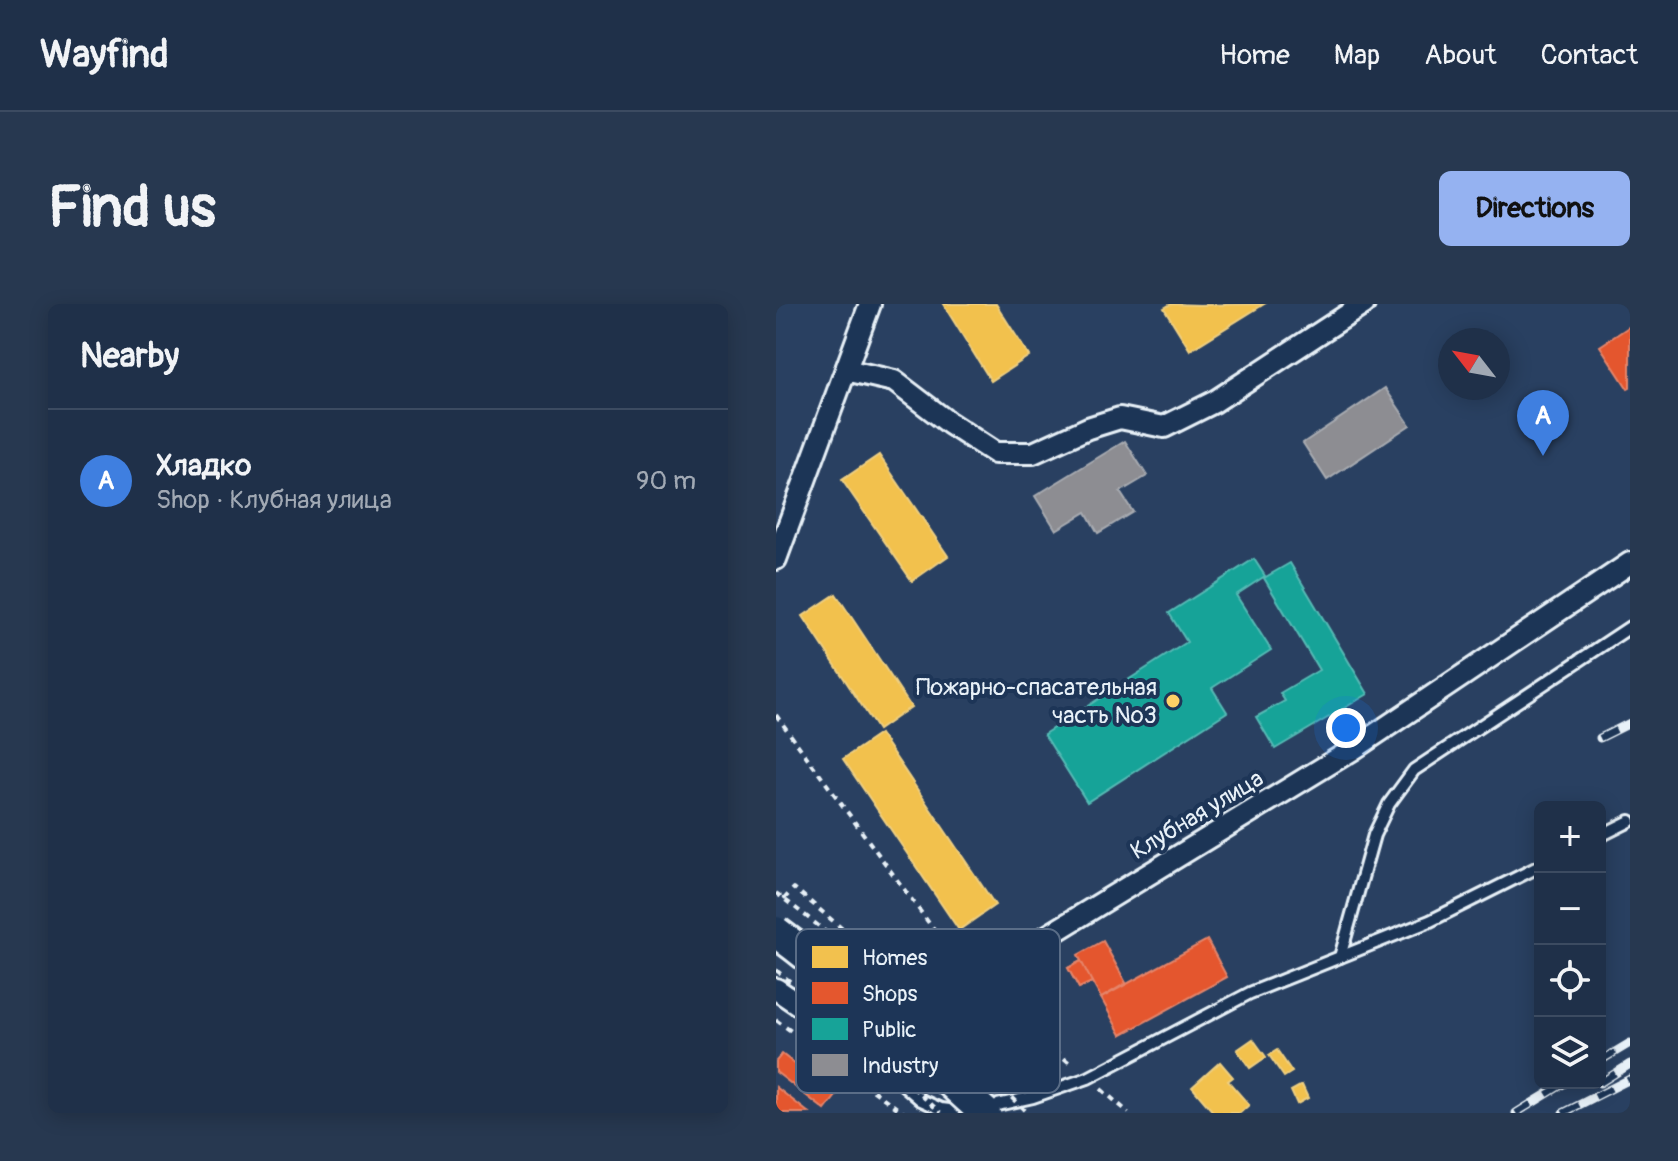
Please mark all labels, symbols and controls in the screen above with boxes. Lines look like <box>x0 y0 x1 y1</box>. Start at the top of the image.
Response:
text: Wayfind <box>40 31 169 79</box>
text: Home <box>1219 38 1290 73</box>
text: Map <box>1334 38 1380 73</box>
text: About <box>1424 38 1497 73</box>
text: Contact <box>1541 38 1638 73</box>
button: Directions <box>1439 171 1630 246</box>
text: Find us <box>48 174 216 243</box>
north arrow <box>1438 328 1510 400</box>
text: Nearby <box>80 335 179 378</box>
pin: A <box>1517 390 1569 456</box>
text: Хладко <box>156 447 251 484</box>
text: A <box>98 465 114 497</box>
text: 90 m <box>636 465 696 497</box>
text: Shop · Клубная улица <box>156 484 392 516</box>
place label: Пожарно-спасательная часть №3 <box>916 673 1157 730</box>
marker: Пожарно-спасательная часть №3 <box>1164 692 1182 710</box>
your location <box>1326 708 1366 748</box>
street label: Клубная улица <box>1125 764 1269 866</box>
map controls <box>1534 801 1606 1089</box>
button: + <box>1534 801 1606 873</box>
button: − <box>1534 873 1606 945</box>
legend <box>796 929 1060 1093</box>
text: Homes <box>862 944 927 972</box>
button: locate <box>1534 945 1606 1017</box>
text: Shops <box>862 980 918 1008</box>
text: Public <box>862 1016 916 1044</box>
button: layers <box>1534 1017 1606 1089</box>
text: Industry <box>862 1052 938 1080</box>

